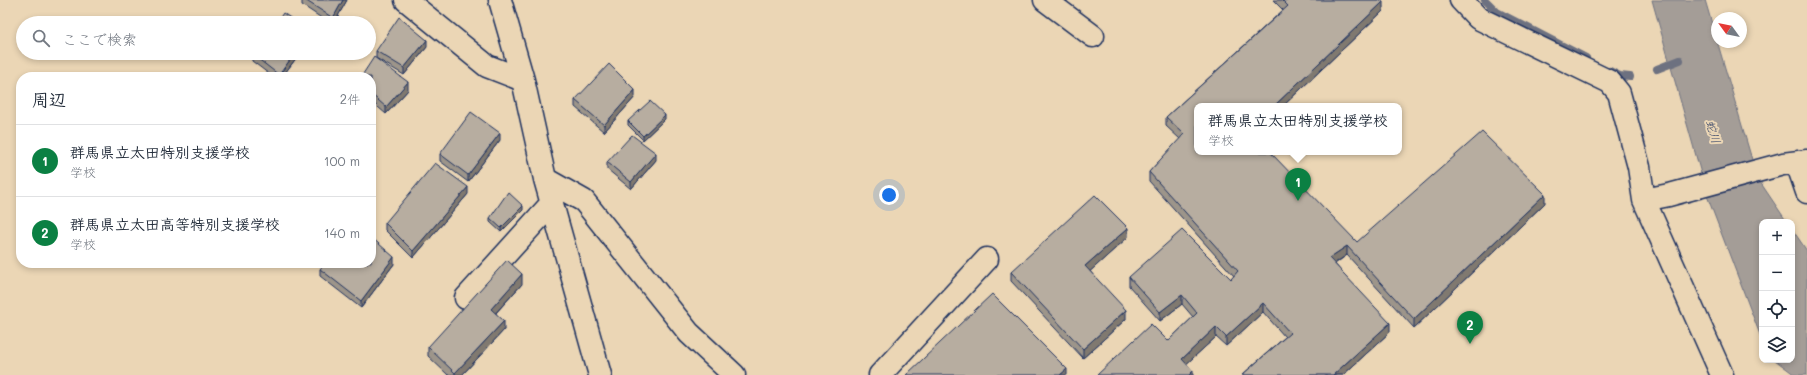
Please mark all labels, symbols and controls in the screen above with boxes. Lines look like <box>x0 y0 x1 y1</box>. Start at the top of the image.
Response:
north arrow <box>1711 12 1747 48</box>
search box <box>16 16 376 60</box>
icon: search <box>30 27 52 49</box>
text: ここで検索 <box>62 29 137 49</box>
text: 周辺 <box>32 88 66 110</box>
text: 2件 <box>340 90 360 107</box>
popup <box>1194 103 1402 155</box>
text: 群馬県立太田特別支援学校 <box>1208 110 1388 130</box>
water label: 蛇川 <box>1703 118 1725 145</box>
text: 学校 <box>1208 131 1234 148</box>
text: 群馬県立太田特別支援学校 <box>70 142 250 162</box>
text: 1 <box>42 152 48 169</box>
text: 100 m <box>324 152 360 169</box>
text: 学校 <box>70 163 96 180</box>
pin: 1 <box>1285 168 1311 201</box>
your location <box>879 185 899 205</box>
text: 群馬県立太田高等特別支援学校 <box>70 214 280 234</box>
map controls <box>1759 219 1795 363</box>
button: + <box>1759 219 1795 255</box>
text: 2 <box>41 224 49 241</box>
text: 140 m <box>324 224 360 241</box>
text: 学校 <box>70 235 96 252</box>
button: − <box>1759 255 1795 291</box>
button: locate <box>1759 291 1795 327</box>
pin: 2 <box>1457 311 1483 344</box>
button: layers <box>1759 327 1795 363</box>

